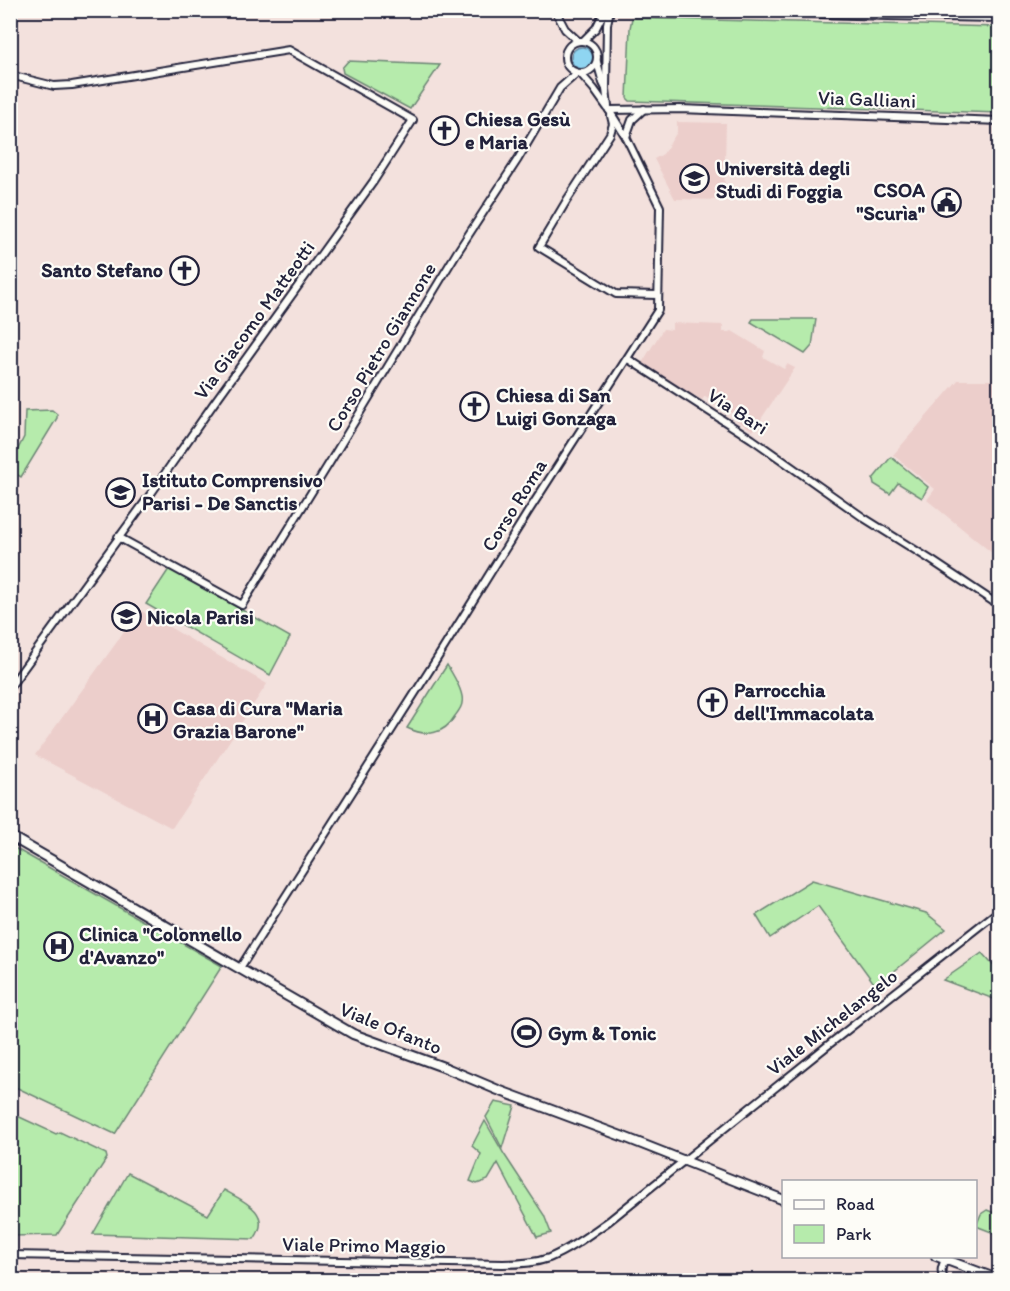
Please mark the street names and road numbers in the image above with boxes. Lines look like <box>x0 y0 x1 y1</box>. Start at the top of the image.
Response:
street label: Via Galliani <box>818 85 916 113</box>
street label: Via Giacomo Matteotti <box>188 236 320 404</box>
street label: Corso Pietro Giannone <box>321 258 441 436</box>
street label: Via Bari <box>703 383 773 439</box>
street label: Corso Roma <box>476 454 552 556</box>
street label: Viale Michelangelo <box>762 963 902 1081</box>
street label: Viale Ofanto <box>336 997 446 1059</box>
street label: Viale Primo Maggio <box>282 1232 446 1258</box>

